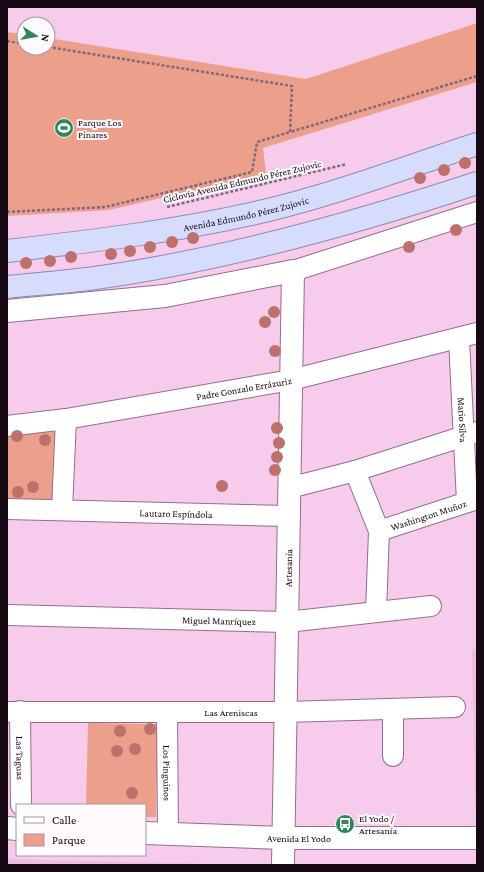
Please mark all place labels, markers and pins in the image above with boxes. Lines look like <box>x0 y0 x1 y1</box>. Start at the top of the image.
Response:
sports icon: Parque Los Pinares <box>53 117 75 139</box>
place label: Parque Los Pinares <box>78 117 121 140</box>
bus stop icon: El Yodo / Artesanía <box>334 813 356 835</box>
place label: El Yodo / Artesanía <box>359 813 397 836</box>

